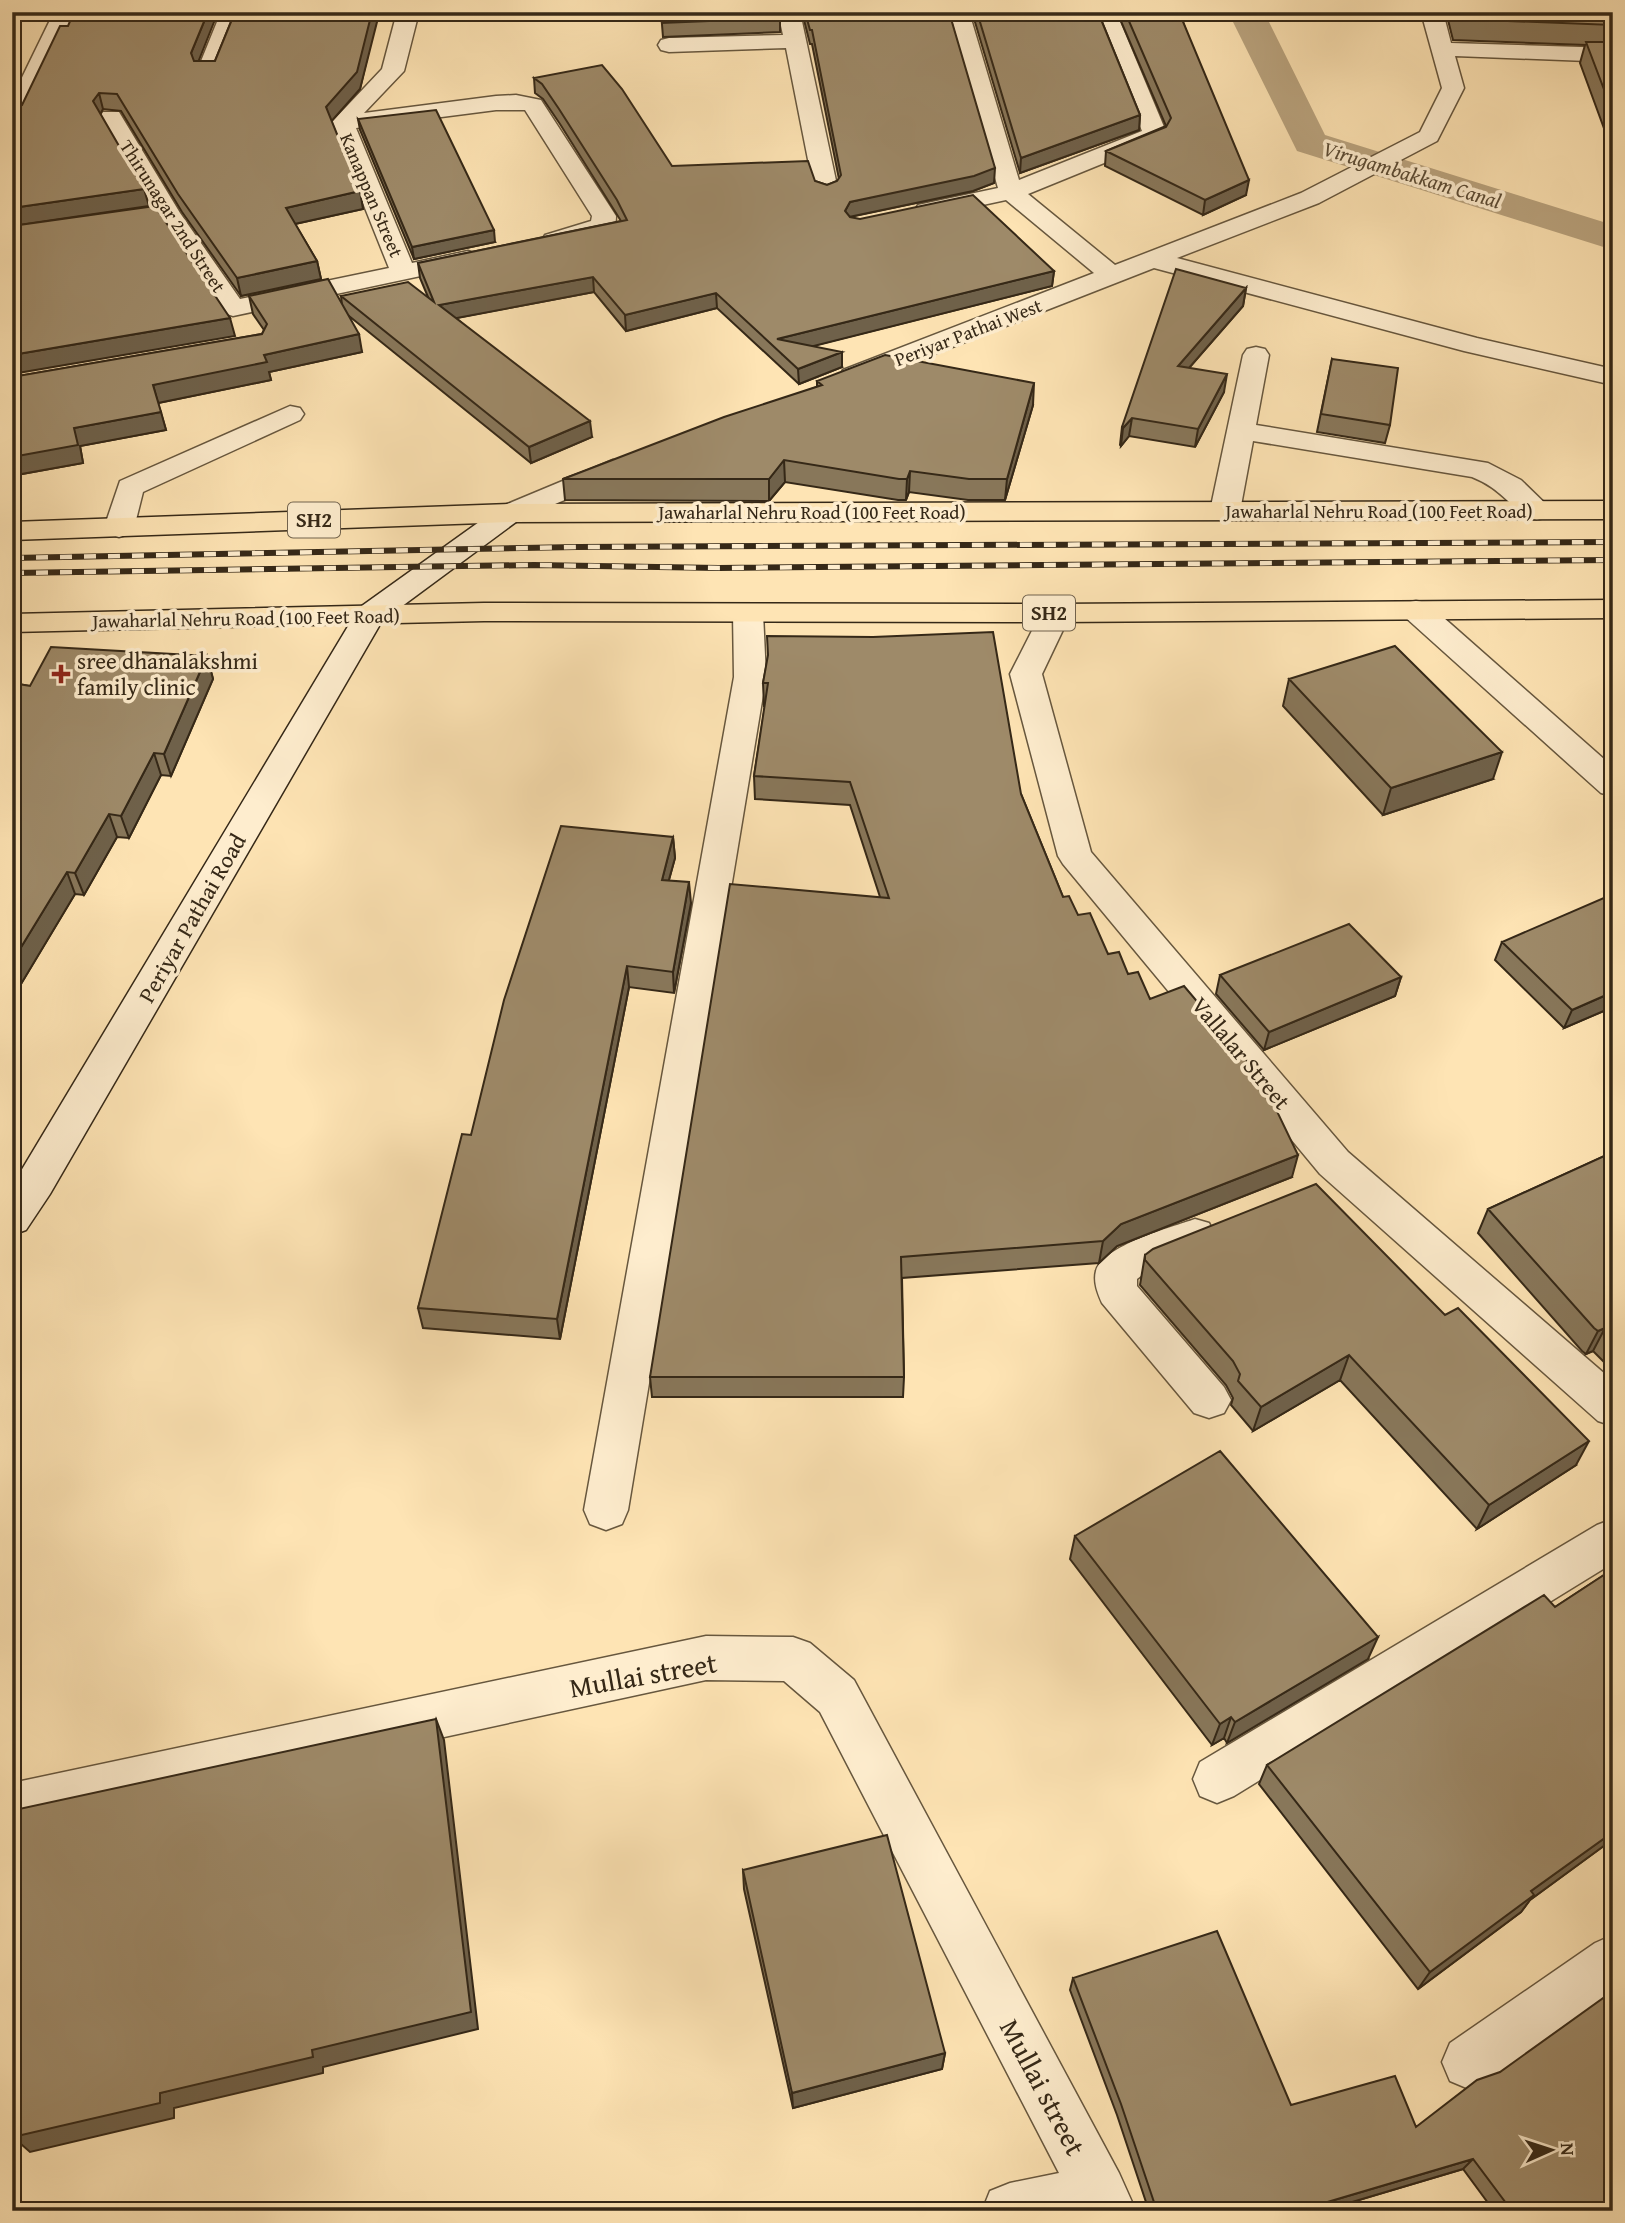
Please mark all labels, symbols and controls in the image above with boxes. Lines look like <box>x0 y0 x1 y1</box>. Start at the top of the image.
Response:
street label: Kanappan Street <box>333 129 411 262</box>
water label: Virugambakkam Canal <box>1319 133 1505 216</box>
street label: Thirunagar 2nd Street <box>113 134 233 298</box>
street label: Periyar Pathai West <box>890 291 1046 373</box>
street label: Jawaharlal Nehru Road (100 Feet Road) <box>1223 497 1533 525</box>
street label: Jawaharlal Nehru Road (100 Feet Road) <box>656 498 966 526</box>
road number: SH2 <box>288 503 340 538</box>
road number: SH2 <box>1023 596 1075 630</box>
street label: Jawaharlal Nehru Road (100 Feet Road) <box>90 601 400 635</box>
place label: sree dhanalakshmi family clinic <box>77 644 258 703</box>
marker: sree dhanalakshmi family clinic <box>51 664 71 684</box>
street label: Periyar Pathai Road <box>130 826 254 1008</box>
street label: Vallalar Street <box>1184 989 1299 1116</box>
street label: Mullai street <box>566 1641 720 1708</box>
street label: Mullai street <box>990 2011 1097 2162</box>
north arrow <box>1516 2114 1586 2184</box>
text: N <box>1554 2142 1582 2156</box>

